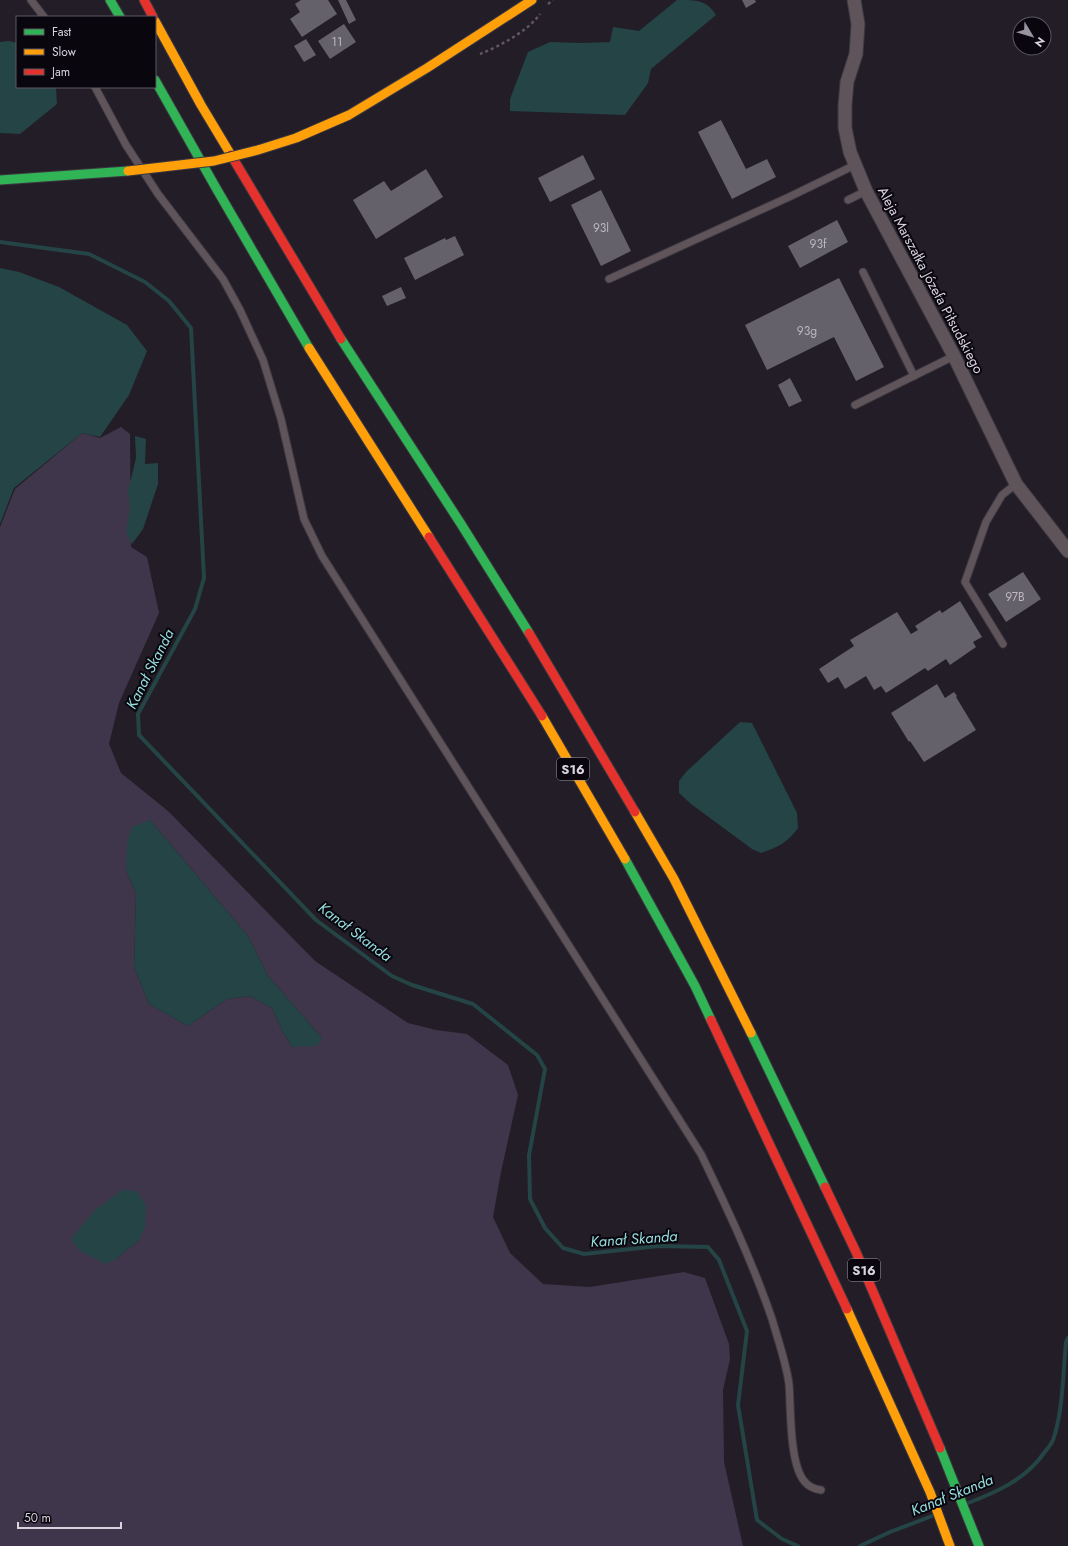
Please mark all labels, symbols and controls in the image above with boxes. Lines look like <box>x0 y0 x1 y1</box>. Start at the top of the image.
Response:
legend <box>16 16 156 88</box>
north arrow <box>1012 16 1052 56</box>
text: Fast <box>52 23 71 41</box>
house number: 11 <box>332 33 342 51</box>
text: N <box>1031 34 1049 51</box>
text: Slow <box>52 43 77 61</box>
text: Jam <box>50 63 70 81</box>
street label: Aleja Marszałka Józefa Piłsudskiego <box>873 183 989 377</box>
house number: 93l <box>593 219 609 237</box>
house number: 93f <box>810 235 827 253</box>
house number: 93g <box>797 322 817 340</box>
house number: 97B <box>1005 588 1025 606</box>
water label: Kanał Skanda <box>120 625 180 713</box>
road number: S16 <box>557 758 589 780</box>
water label: Kanał Skanda <box>314 897 397 967</box>
water label: Kanał Skanda <box>590 1225 679 1253</box>
road number: S16 <box>848 1259 880 1281</box>
water label: Kanał Skanda <box>907 1468 997 1522</box>
scale bar <box>18 1504 121 1530</box>
text: 50 m <box>24 1509 51 1527</box>

